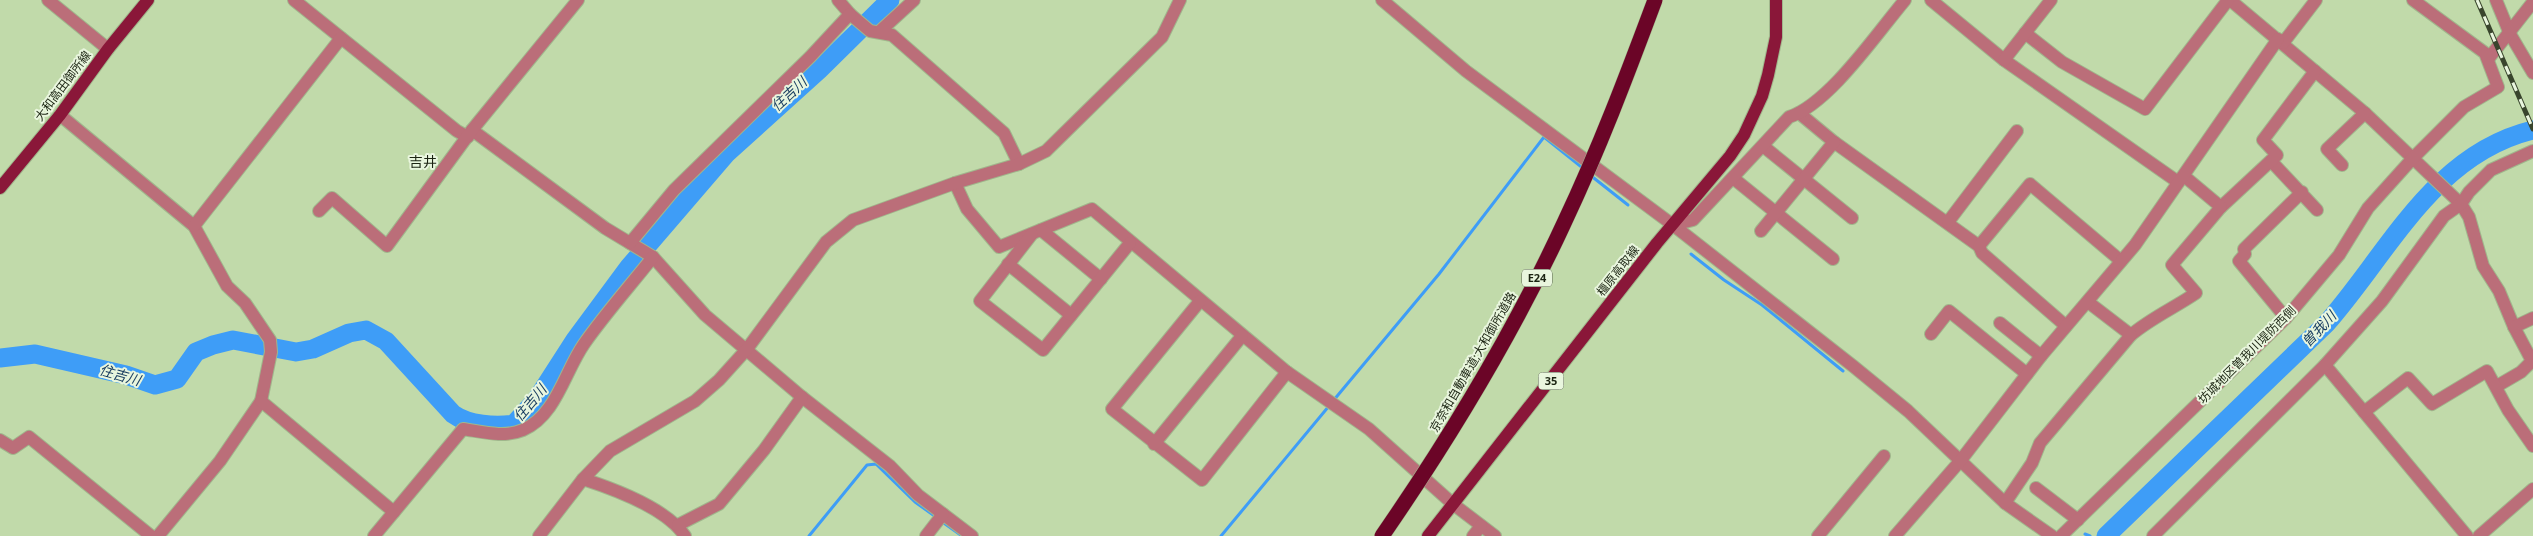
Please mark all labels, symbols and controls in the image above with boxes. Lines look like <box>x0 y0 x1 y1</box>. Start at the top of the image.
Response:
street label: 大和高田御所線 <box>31 47 95 124</box>
water label: 住吉川 <box>767 71 812 115</box>
district label: 吉井 <box>409 152 437 171</box>
street label: 橿原高取線 <box>1592 242 1643 300</box>
road number: E24 <box>1522 270 1552 286</box>
street label: 京奈和自動車道;大和御所道路 <box>1425 289 1520 435</box>
street label: 坊城地区曽我川堤防西側 <box>2194 302 2299 407</box>
water label: 曽我川 <box>2297 305 2341 350</box>
water label: 住吉川 <box>97 360 145 390</box>
road number: 35 <box>1538 372 1564 390</box>
water label: 住吉川 <box>509 379 552 425</box>

